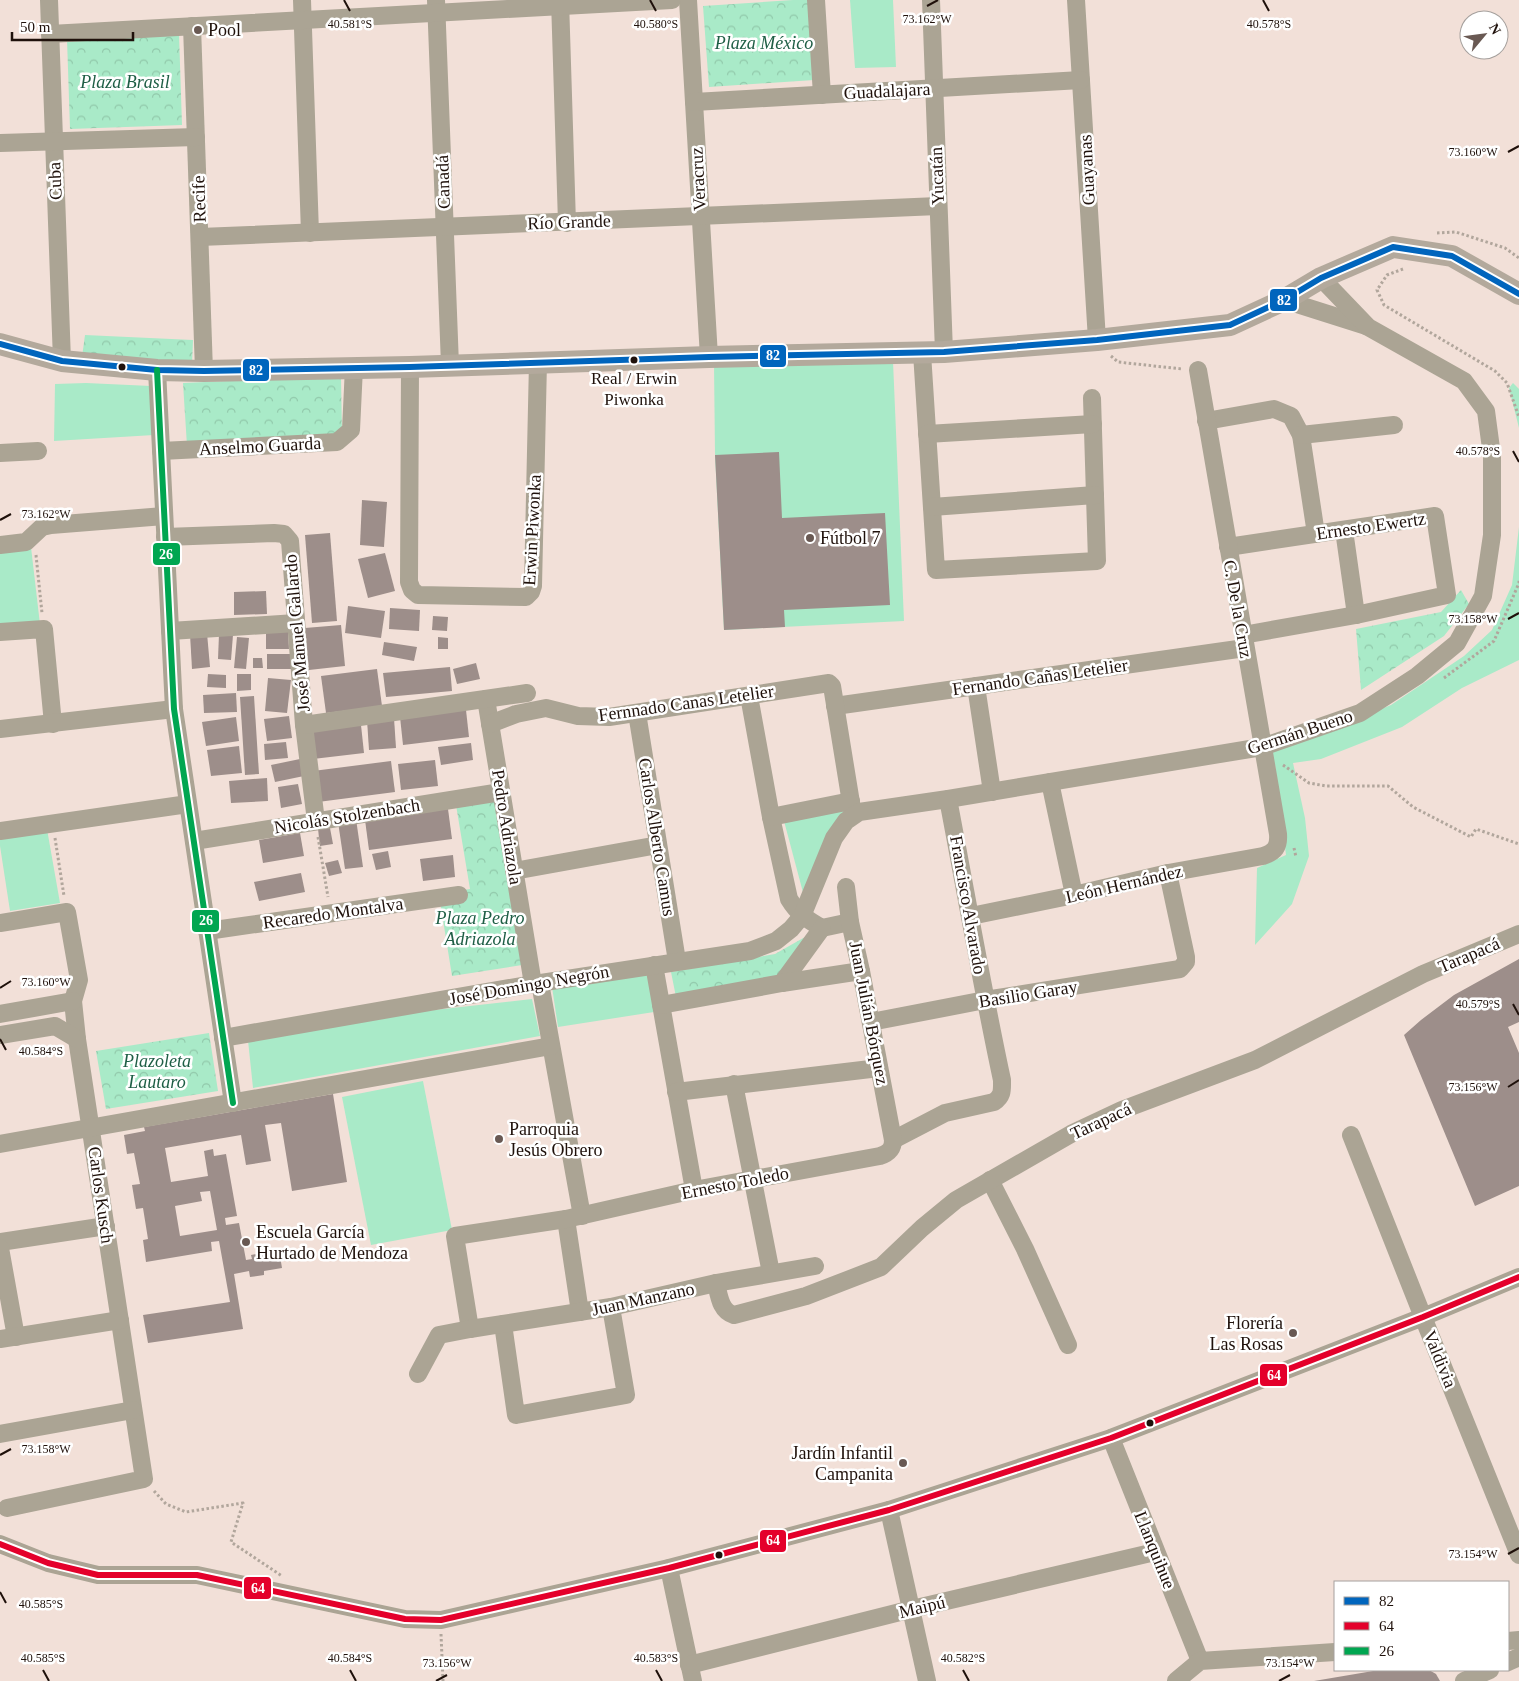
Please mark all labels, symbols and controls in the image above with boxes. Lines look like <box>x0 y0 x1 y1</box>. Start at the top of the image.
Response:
scale bar <box>12 10 134 42</box>
north arrow <box>1459 10 1509 60</box>
text: 73.162°W <box>902 12 952 26</box>
text: 40.581°S <box>328 17 372 31</box>
text: 40.580°S <box>634 17 678 31</box>
text: 40.578°S <box>1247 17 1291 31</box>
text: 50 m <box>20 19 51 35</box>
place label: Pool <box>208 20 241 40</box>
text: N <box>1486 21 1504 37</box>
marker: Pool <box>192 24 204 36</box>
park label: Plaza México <box>714 33 813 53</box>
park label: Plaza Brasil <box>79 72 170 92</box>
street label: Guadalajara <box>843 79 931 103</box>
street label: Guayanas <box>1075 134 1099 206</box>
text: 73.160°W <box>1448 145 1498 159</box>
street label: Veracruz <box>686 147 710 211</box>
street label: Yucatán <box>926 147 948 205</box>
street label: Canadá <box>432 155 454 209</box>
street label: Cuba <box>44 162 66 200</box>
street label: Recife <box>188 175 210 223</box>
street label: Río Grande <box>527 211 611 233</box>
line badge: 82 <box>1269 288 1298 312</box>
text: 82 <box>1277 293 1291 308</box>
line badge: 82 <box>759 344 787 368</box>
text: 82 <box>766 348 780 363</box>
marker: Real / Erwin Piwonka <box>629 355 639 365</box>
line badge: 82 <box>242 358 270 382</box>
unlabelled marker <box>117 362 127 372</box>
text: 82 <box>249 363 263 378</box>
place label: Real / Erwin Piwonka <box>591 369 677 409</box>
street label: Anselmo Guarda <box>198 433 322 459</box>
text: 40.578°S <box>1456 444 1500 458</box>
street label: Erwin Piwonka <box>519 474 545 586</box>
text: 73.162°W <box>21 507 71 521</box>
street label: Ernesto Ewertz <box>1315 508 1427 544</box>
place label: Fútbol 7 <box>820 528 881 548</box>
marker: Fútbol 7 <box>804 532 816 544</box>
line badge: 26 <box>152 542 181 566</box>
text: 26 <box>159 547 173 562</box>
street label: José Manuel Gallardo <box>280 553 314 713</box>
street label: C. De la Cruz <box>1220 559 1256 659</box>
text: 73.158°W <box>1448 612 1498 626</box>
street label: Fernando Cañas Letelier <box>951 655 1129 699</box>
street label: Fernnado Canas Letelier <box>597 681 775 725</box>
street label: Germán Bueno <box>1245 706 1355 758</box>
street label: Carlos Alberto Camus <box>635 756 679 918</box>
street label: Pedro Adriazola <box>488 768 526 886</box>
street label: Nicolás Stolzenbach <box>273 795 421 837</box>
street label: Francisco Alvarado <box>946 834 990 976</box>
street label: León Hernández <box>1064 861 1184 907</box>
street label: Recaredo Montalva <box>262 893 404 933</box>
park label: Plaza Pedro Adriazola <box>435 908 524 949</box>
line badge: 26 <box>191 909 220 933</box>
text: 26 <box>199 913 213 928</box>
street label: Tarapacá <box>1435 933 1503 977</box>
street label: Juan Julián Bórquez <box>845 939 893 1087</box>
street label: José Domingo Negrón <box>448 961 610 1009</box>
text: 73.160°W <box>21 975 71 989</box>
street label: Basilio Garay <box>977 976 1079 1012</box>
text: 40.579°S <box>1456 997 1500 1011</box>
text: 40.584°S <box>19 1044 63 1058</box>
park label: Plazoleta Lautaro <box>122 1051 191 1092</box>
text: 73.156°W <box>1448 1080 1498 1094</box>
street label: Tarapacá <box>1067 1098 1135 1144</box>
place label: Parroquia Jesús Obrero <box>509 1119 602 1160</box>
marker: Parroquia Jesús Obrero <box>493 1133 505 1145</box>
street label: Carlos Kusch <box>84 1145 118 1245</box>
street label: Ernesto Toledo <box>680 1163 790 1203</box>
place label: Escuela García Hurtado de Mendoza <box>256 1222 408 1263</box>
marker: Escuela García Hurtado de Mendoza <box>240 1236 252 1248</box>
street label: Juan Manzano <box>590 1278 696 1320</box>
place label: Florería Las Rosas <box>1210 1313 1283 1354</box>
marker: Florería Las Rosas <box>1287 1327 1299 1339</box>
street label: Valdivia <box>1419 1327 1461 1391</box>
line badge: 64 <box>1259 1363 1288 1387</box>
text: 64 <box>1267 1368 1281 1383</box>
unlabelled marker <box>1145 1418 1155 1428</box>
text: 73.158°W <box>21 1442 71 1456</box>
place label: Jardín Infantil Campanita <box>792 1443 893 1484</box>
marker: Jardín Infantil Campanita <box>897 1457 909 1469</box>
street label: Llanquihue <box>1130 1508 1180 1592</box>
line badge: 64 <box>759 1529 787 1553</box>
text: 64 <box>766 1533 780 1548</box>
text: 73.154°W <box>1448 1547 1498 1561</box>
unlabelled marker <box>714 1550 724 1560</box>
line badge: 64 <box>243 1576 272 1600</box>
text: 64 <box>251 1581 265 1596</box>
legend <box>1334 1581 1509 1671</box>
street label: Maipú <box>897 1592 947 1622</box>
text: 82 <box>1379 1593 1394 1609</box>
text: 40.585°S <box>19 1597 63 1611</box>
text: 64 <box>1379 1618 1395 1634</box>
text: 26 <box>1379 1643 1395 1659</box>
text: 40.585°S <box>21 1651 65 1665</box>
text: 40.584°S <box>328 1651 372 1665</box>
text: 40.583°S <box>634 1651 678 1665</box>
text: 40.582°S <box>941 1651 985 1665</box>
text: 73.156°W <box>422 1656 472 1670</box>
text: 73.154°W <box>1265 1656 1315 1670</box>

